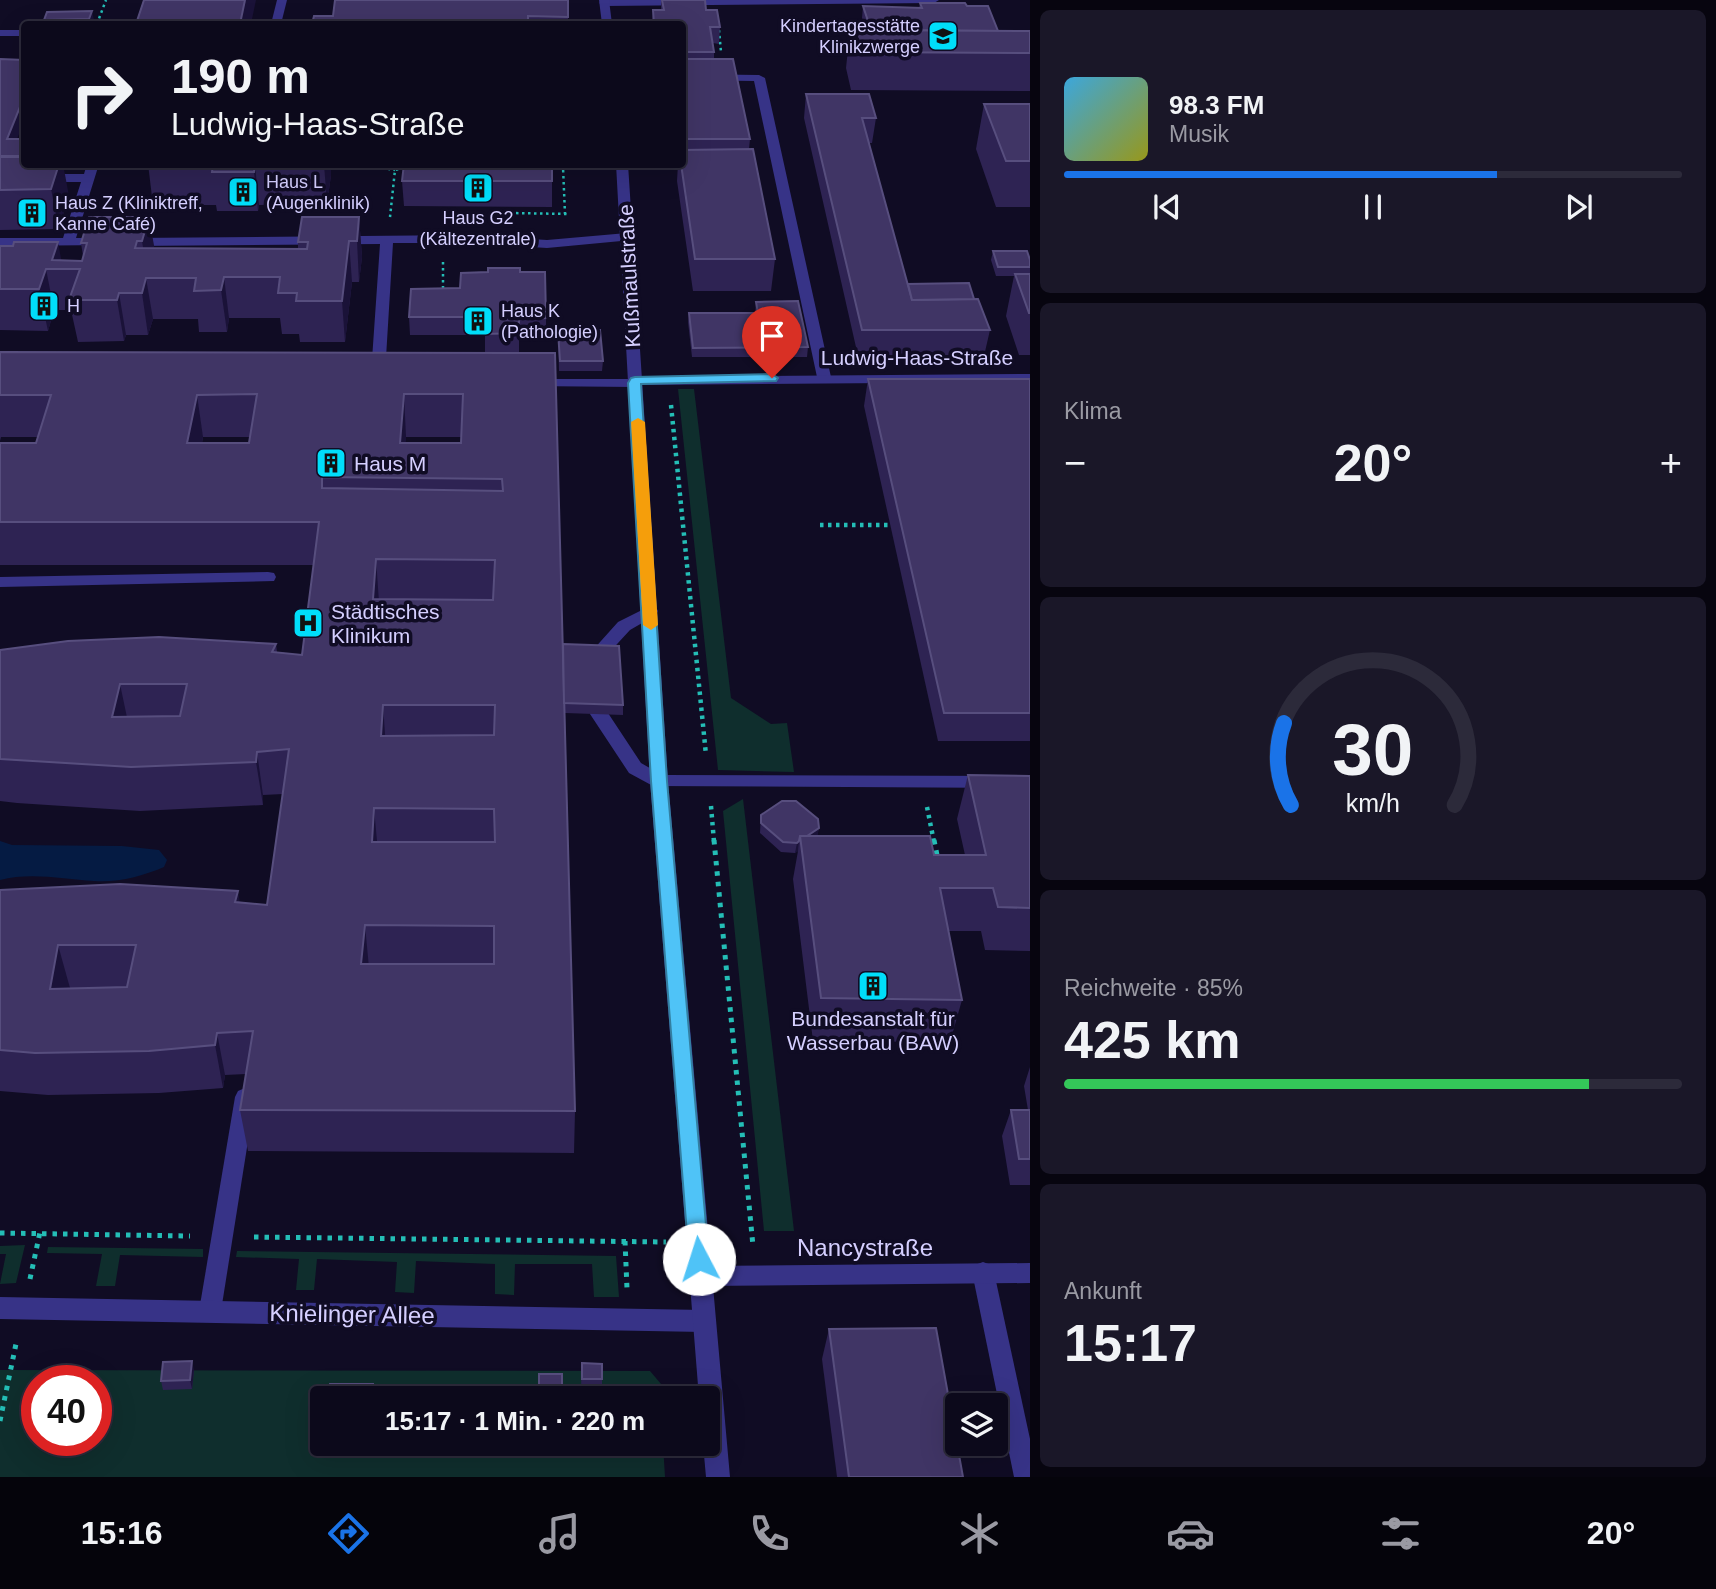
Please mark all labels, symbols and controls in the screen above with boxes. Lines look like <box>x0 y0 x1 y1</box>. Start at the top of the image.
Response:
place label: Kindertagesstätte Klinikzwerge <box>780 16 920 57</box>
school or university icon: Kindertagesstätte Klinikzwerge <box>926 19 960 53</box>
icon: right <box>56 49 147 140</box>
text: 190 m <box>171 49 310 103</box>
text: 98.3 FM <box>1169 90 1264 120</box>
text: Ludwig-Haas-Straße <box>171 106 464 142</box>
text: Musik <box>1169 121 1229 147</box>
building icon: Haus G2 (Kältezentrale) <box>461 171 495 205</box>
place label: Haus L (Augenklinik) <box>266 172 370 213</box>
building icon: Haus L (Augenklinik) <box>226 175 260 209</box>
icon: previous <box>1148 188 1186 226</box>
icon: pause <box>1354 188 1392 226</box>
icon: next <box>1560 188 1598 226</box>
place label: Haus Z (Kliniktreff, Kanne Café) <box>55 193 203 234</box>
building icon: Haus Z (Kliniktreff, Kanne Café) <box>15 196 49 230</box>
street label: Kußmaulstraße <box>614 204 644 348</box>
place label: Haus G2 (Kältezentrale) <box>419 208 537 249</box>
building icon: H <box>27 289 61 323</box>
place label: H <box>67 296 80 316</box>
place label: Haus K (Pathologie) <box>501 301 598 342</box>
building icon: Haus K (Pathologie) <box>461 304 495 338</box>
pin <box>742 306 802 378</box>
icon: arrive <box>753 317 791 355</box>
street label: Ludwig-Haas-Straße <box>821 346 1013 369</box>
text: Klima <box>1064 398 1122 424</box>
text: 20° <box>1334 434 1412 492</box>
text: − <box>1064 442 1086 484</box>
text: + <box>1660 442 1682 484</box>
building icon: Haus M <box>314 446 348 480</box>
place label: Haus M <box>354 452 426 475</box>
place label: Städtisches Klinikum <box>331 600 440 647</box>
hospital icon: Städtisches Klinikum <box>291 606 325 640</box>
text: 30 <box>1333 709 1413 790</box>
text: km/h <box>1346 788 1400 816</box>
building icon: Bundesanstalt für Wasserbau (BAW) <box>856 969 890 1003</box>
text: Reichweite · 85% <box>1064 975 1243 1001</box>
place label: Bundesanstalt für Wasserbau (BAW) <box>787 1007 959 1054</box>
text: 425 km <box>1064 1011 1240 1069</box>
position arrow <box>662 1222 736 1296</box>
street label: Nancystraße <box>797 1234 933 1261</box>
text: Ankunft <box>1064 1278 1142 1304</box>
street label: Knielinger Allee <box>269 1299 435 1329</box>
text: 15:17 <box>1064 1314 1197 1372</box>
speed limit sign: 40 <box>21 1365 112 1456</box>
map controls <box>945 1393 1008 1456</box>
button: layers <box>945 1393 1008 1456</box>
text: 15:17 · 1 Min. · 220 m <box>385 1406 645 1436</box>
icon: directions <box>324 1509 373 1558</box>
icon: music <box>535 1509 584 1558</box>
icon: phone <box>745 1509 794 1558</box>
icon: climate <box>955 1509 1004 1558</box>
icon: car <box>1166 1509 1215 1558</box>
icon: filters <box>1376 1509 1425 1558</box>
text: 15:16 <box>81 1515 163 1551</box>
text: 20° <box>1587 1515 1635 1551</box>

